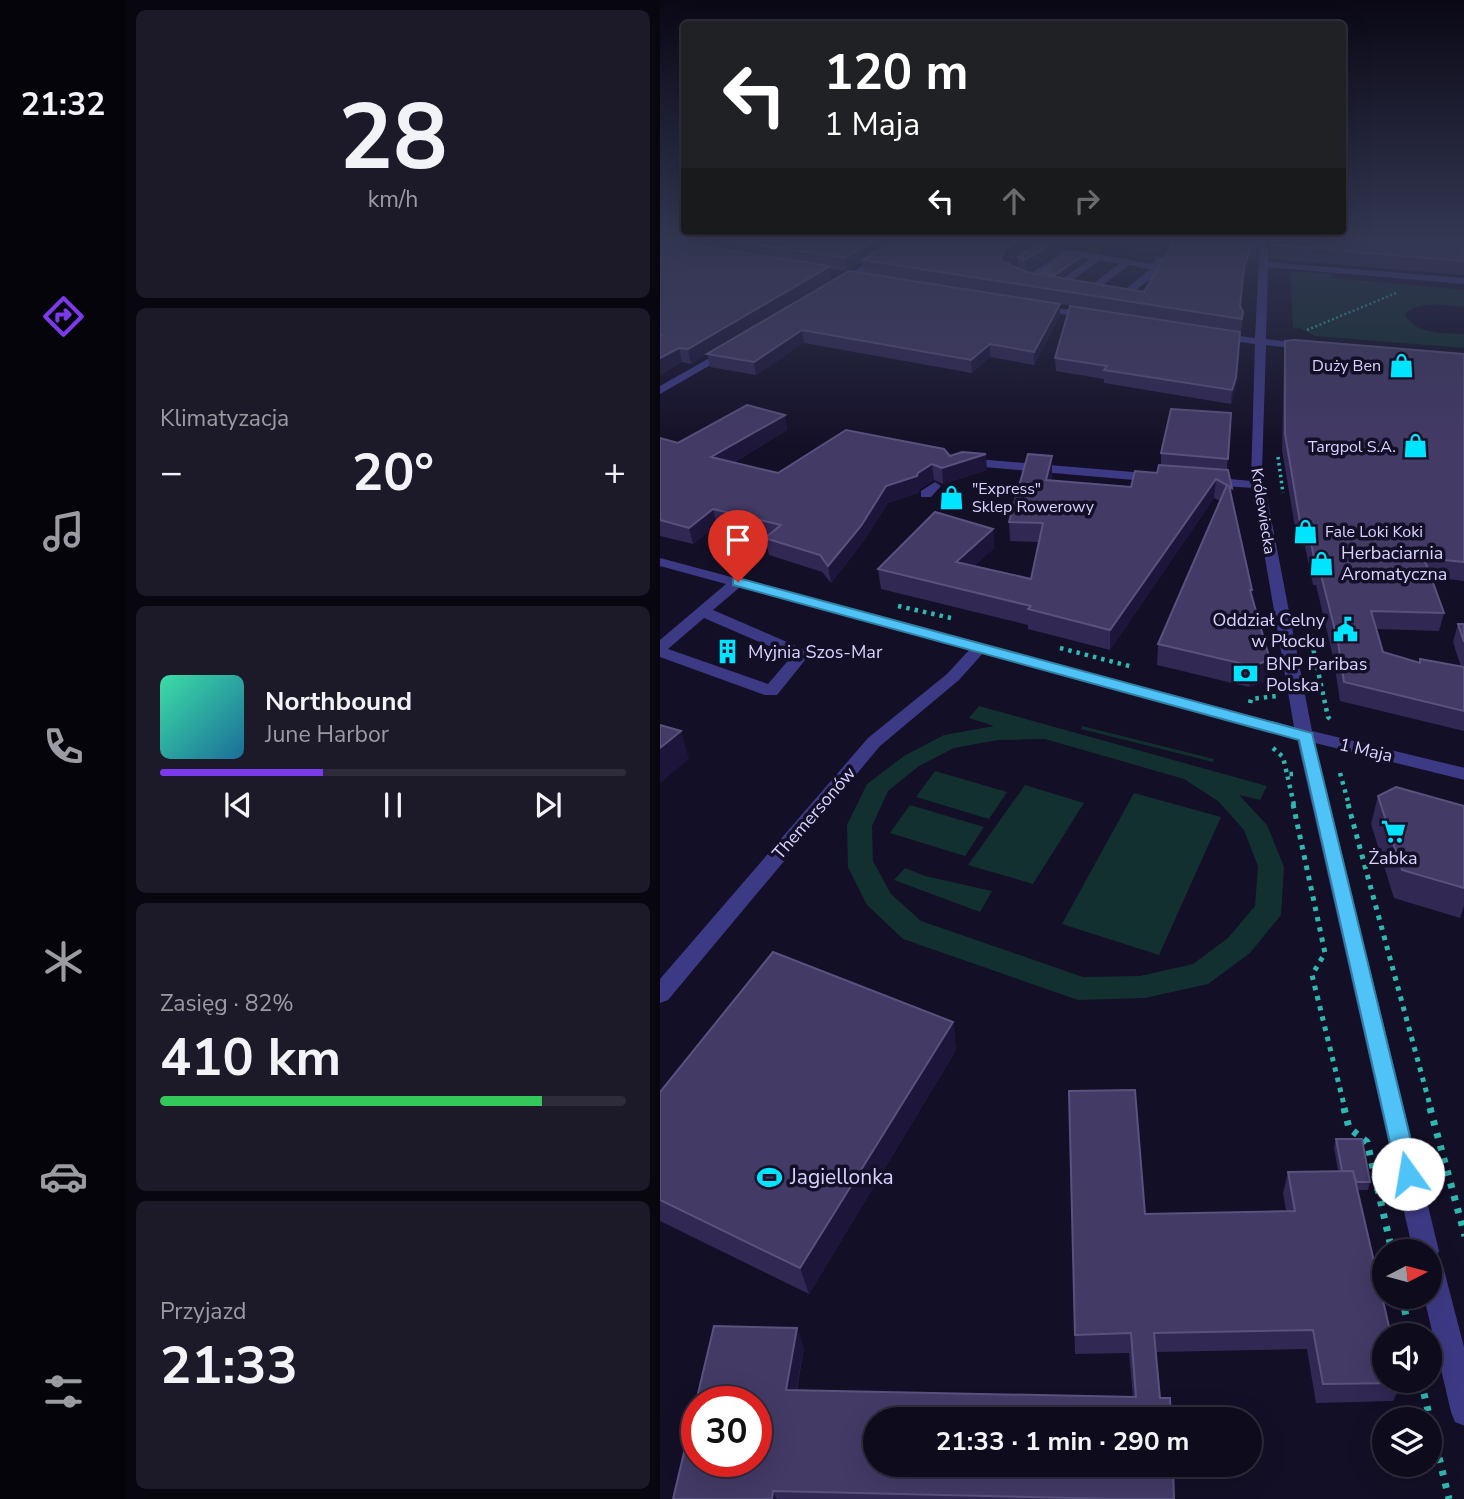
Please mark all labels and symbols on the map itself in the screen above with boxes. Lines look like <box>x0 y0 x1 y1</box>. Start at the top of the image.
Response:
shop icon: Duży Ben <box>1387 351 1415 379</box>
place label: Duży Ben <box>1312 355 1381 377</box>
shop icon: Targpol S.A. <box>1402 432 1430 460</box>
place label: Targpol S.A. <box>1308 436 1396 458</box>
street label: Królewiecka <box>1245 466 1281 556</box>
place label: "Express" Sklep Rowerowy <box>972 478 1095 518</box>
shop icon: "Express" Sklep Rowerowy <box>938 483 966 511</box>
pin <box>708 510 768 582</box>
shop icon: Fale Loki Koki <box>1291 517 1319 545</box>
place label: Fale Loki Koki <box>1325 521 1423 543</box>
place label: Herbaciarnia Aromatyczna <box>1341 541 1447 586</box>
shop icon: Herbaciarnia Aromatyczna <box>1307 549 1335 577</box>
place label: Oddział Celny w Płocku <box>1212 608 1326 653</box>
public building icon: Oddział Celny w Płocku <box>1331 616 1359 644</box>
building icon: Myjnia Szos-Mar <box>714 638 742 666</box>
place label: Myjnia Szos-Mar <box>748 640 883 664</box>
place label: BNP Paribas Polska <box>1266 652 1367 697</box>
bank icon: BNP Paribas Polska <box>1232 660 1260 688</box>
street label: 1 Maja <box>1337 732 1395 768</box>
street label: Themersonów <box>767 761 861 865</box>
supermarket icon: Żabka <box>1379 817 1407 845</box>
place label: Żabka <box>1369 846 1417 870</box>
position arrow <box>1371 1137 1445 1211</box>
sports icon: Jagiellonka <box>756 1163 784 1191</box>
place label: Jagiellonka <box>789 1163 894 1191</box>
north arrow <box>1372 1239 1442 1309</box>
speed limit sign: 30 <box>681 1386 772 1477</box>

